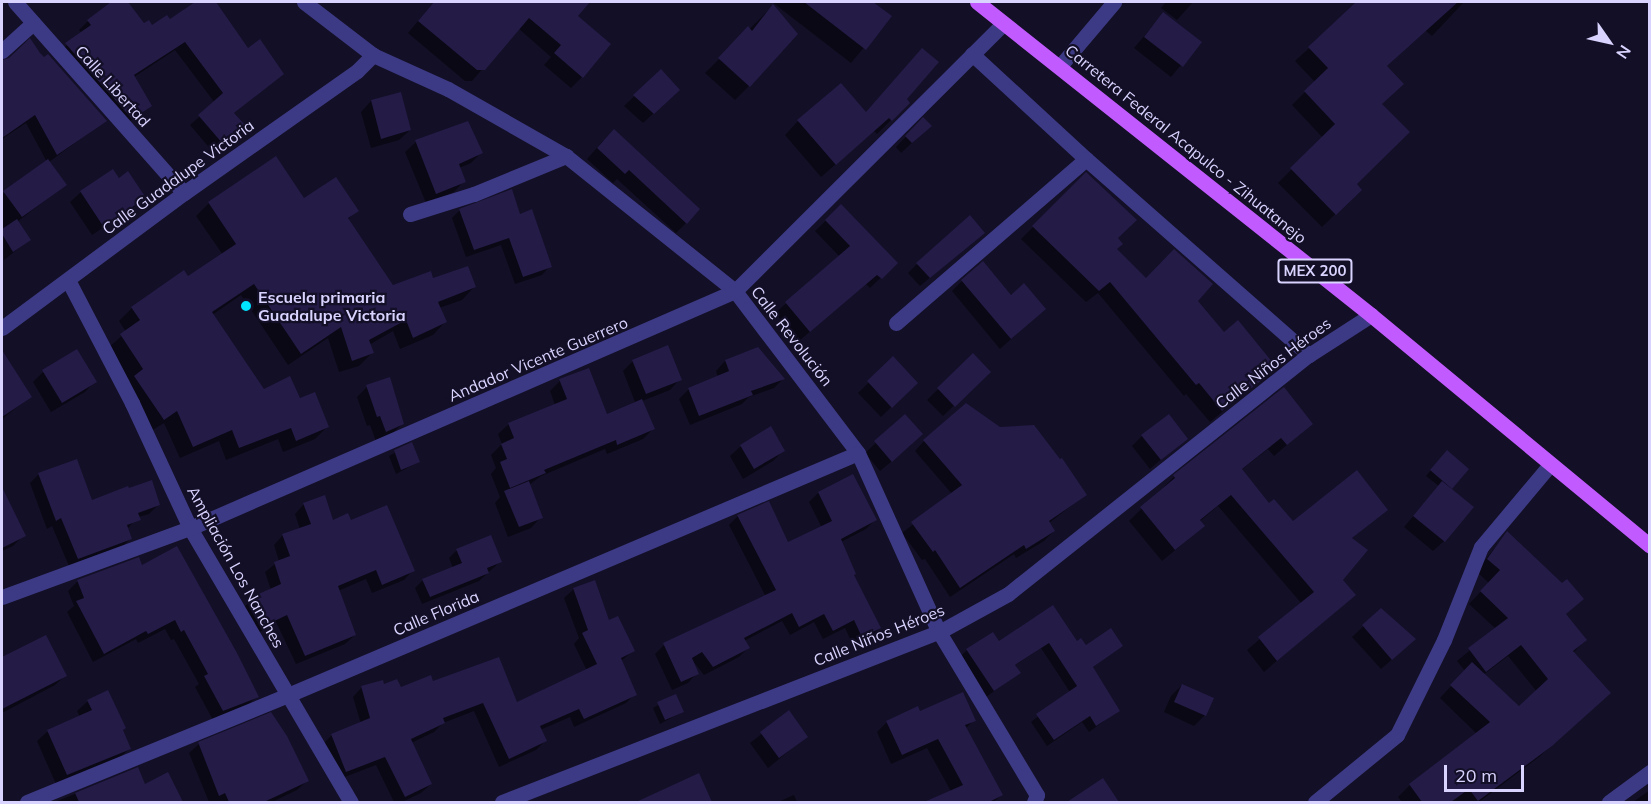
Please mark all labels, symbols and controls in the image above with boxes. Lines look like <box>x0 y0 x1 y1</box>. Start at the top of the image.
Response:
north arrow <box>1579 12 1639 72</box>
street label: Calle Libertad <box>72 41 154 131</box>
street label: Carretera Federal Acapulco - Zihuatanejo <box>1061 41 1311 247</box>
text: N <box>1612 41 1636 63</box>
street label: Calle Guadalupe Victoria <box>98 116 258 238</box>
road number: MEX 200 <box>1276 259 1354 283</box>
street label: Calle Revolución <box>747 282 837 390</box>
place label: Escuela primaria Guadalupe Victoria <box>258 287 406 325</box>
marker: Escuela primaria Guadalupe Victoria <box>239 299 253 313</box>
street label: Andador Vicente Guerrero <box>445 312 631 406</box>
street label: Calle Niños Héroes <box>1211 313 1335 413</box>
street label: Ampliación Los Nanches <box>184 483 288 651</box>
street label: Calle Florida <box>390 586 482 640</box>
street label: Calle Niños Héroes <box>811 600 947 670</box>
scale bar <box>1447 753 1526 791</box>
text: 20 m <box>1455 764 1497 787</box>

